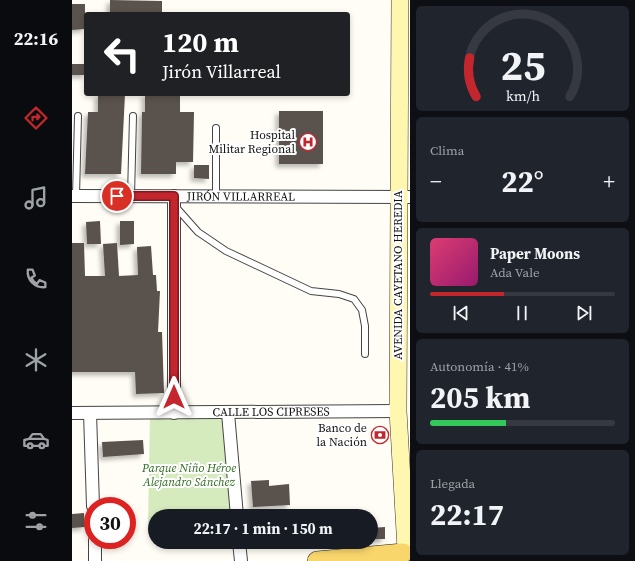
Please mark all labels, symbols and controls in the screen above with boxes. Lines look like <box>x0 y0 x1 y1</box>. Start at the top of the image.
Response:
text: 120 m <box>162 23 239 61</box>
text: 22:16 <box>14 26 58 51</box>
icon: left <box>96 28 148 80</box>
text: 25 <box>500 36 545 93</box>
text: Jirón Villarreal <box>162 59 281 84</box>
text: km/h <box>506 85 540 105</box>
icon: directions <box>22 104 50 132</box>
place label: Hospital Militar Regional <box>208 127 295 157</box>
hospital icon: Hospital Militar Regional <box>298 132 318 152</box>
text: Clima <box>430 142 464 159</box>
text: 22° <box>501 161 544 202</box>
text: − <box>430 166 442 196</box>
text: + <box>603 166 615 196</box>
pin <box>100 179 134 213</box>
icon: music <box>22 184 50 212</box>
icon: arrive <box>106 185 128 207</box>
street label: JIRÓN VILLARREAL <box>186 188 295 205</box>
street label: AVENIDA CAYETANO HEREDIA <box>390 190 406 360</box>
text: Paper Moons <box>490 243 580 264</box>
text: Ada Vale <box>490 264 540 281</box>
icon: phone <box>22 265 50 293</box>
icon: previous <box>450 302 472 324</box>
icon: pause <box>511 302 533 324</box>
icon: next <box>573 302 595 324</box>
icon: climate <box>22 346 50 374</box>
text: Autonomía · 41% <box>430 358 529 375</box>
position arrow <box>153 376 195 418</box>
text: 205 km <box>430 377 530 418</box>
street label: CALLE LOS CIPRESES <box>212 403 330 420</box>
place label: Banco de la Nación <box>317 420 367 450</box>
bank icon: Banco de la Nación <box>370 425 390 445</box>
icon: car <box>22 426 50 454</box>
park label: Parque Niño Héroe Alejandro Sánchez <box>141 460 236 490</box>
text: Llegada <box>430 475 475 492</box>
text: 22:17 <box>430 494 504 535</box>
speed limit sign: 30 <box>84 497 136 549</box>
icon: filters <box>22 507 50 535</box>
text: 22:17 · 1 min · 150 m <box>194 518 333 539</box>

